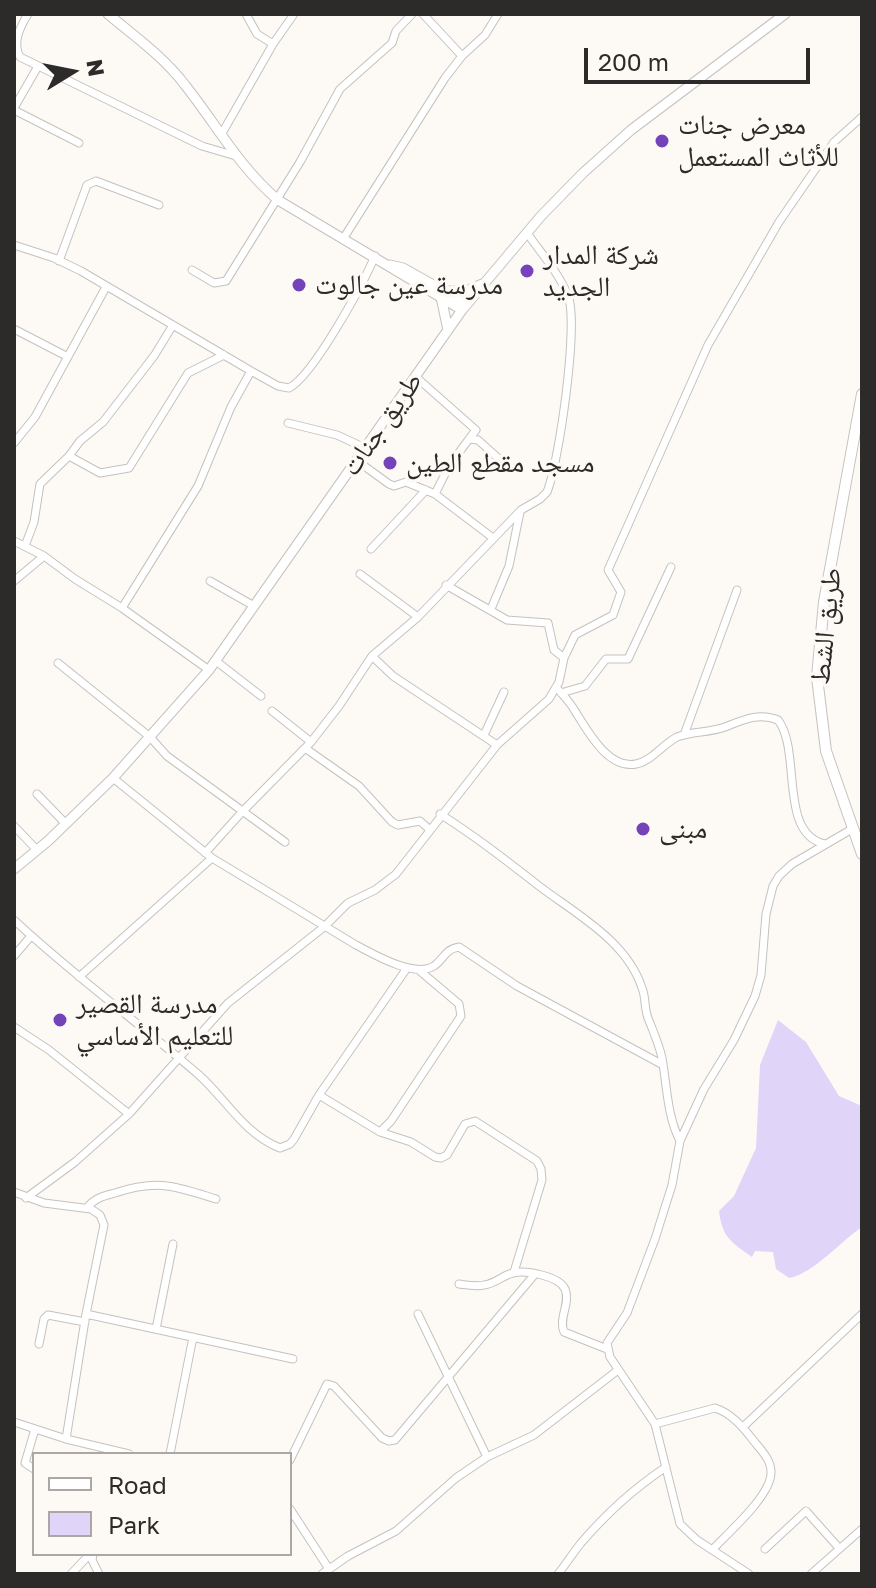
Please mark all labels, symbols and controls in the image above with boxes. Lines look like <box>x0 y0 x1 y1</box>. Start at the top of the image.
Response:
north arrow <box>32 32 112 112</box>
scale bar <box>588 32 814 82</box>
text: 200 m <box>598 47 669 76</box>
text: N <box>81 57 111 78</box>
place label: معرض جنات للأثاث المستعمل <box>678 108 839 174</box>
marker: معرض جنات للأثاث المستعمل <box>653 132 671 150</box>
place label: شركة المدار الجديد <box>543 238 659 304</box>
marker: شركة المدار الجديد <box>518 262 536 280</box>
place label: مدرسة عين جالوت <box>315 268 503 302</box>
marker: مدرسة عين جالوت <box>290 276 308 294</box>
street label: طريق جنات <box>334 366 430 482</box>
place label: مسجد مقطع الطين <box>406 446 594 480</box>
marker: مسجد مقطع الطين <box>381 454 399 472</box>
street label: طريق الشط <box>803 566 849 686</box>
place label: مبنى <box>659 812 707 846</box>
marker: مبنى <box>634 820 652 838</box>
place label: مدرسة القصير للتعليم الأساسي <box>76 987 234 1053</box>
marker: مدرسة القصير للتعليم الأساسي <box>51 1011 69 1029</box>
legend <box>32 1452 292 1556</box>
text: Road <box>108 1470 167 1499</box>
text: Park <box>108 1510 160 1539</box>

